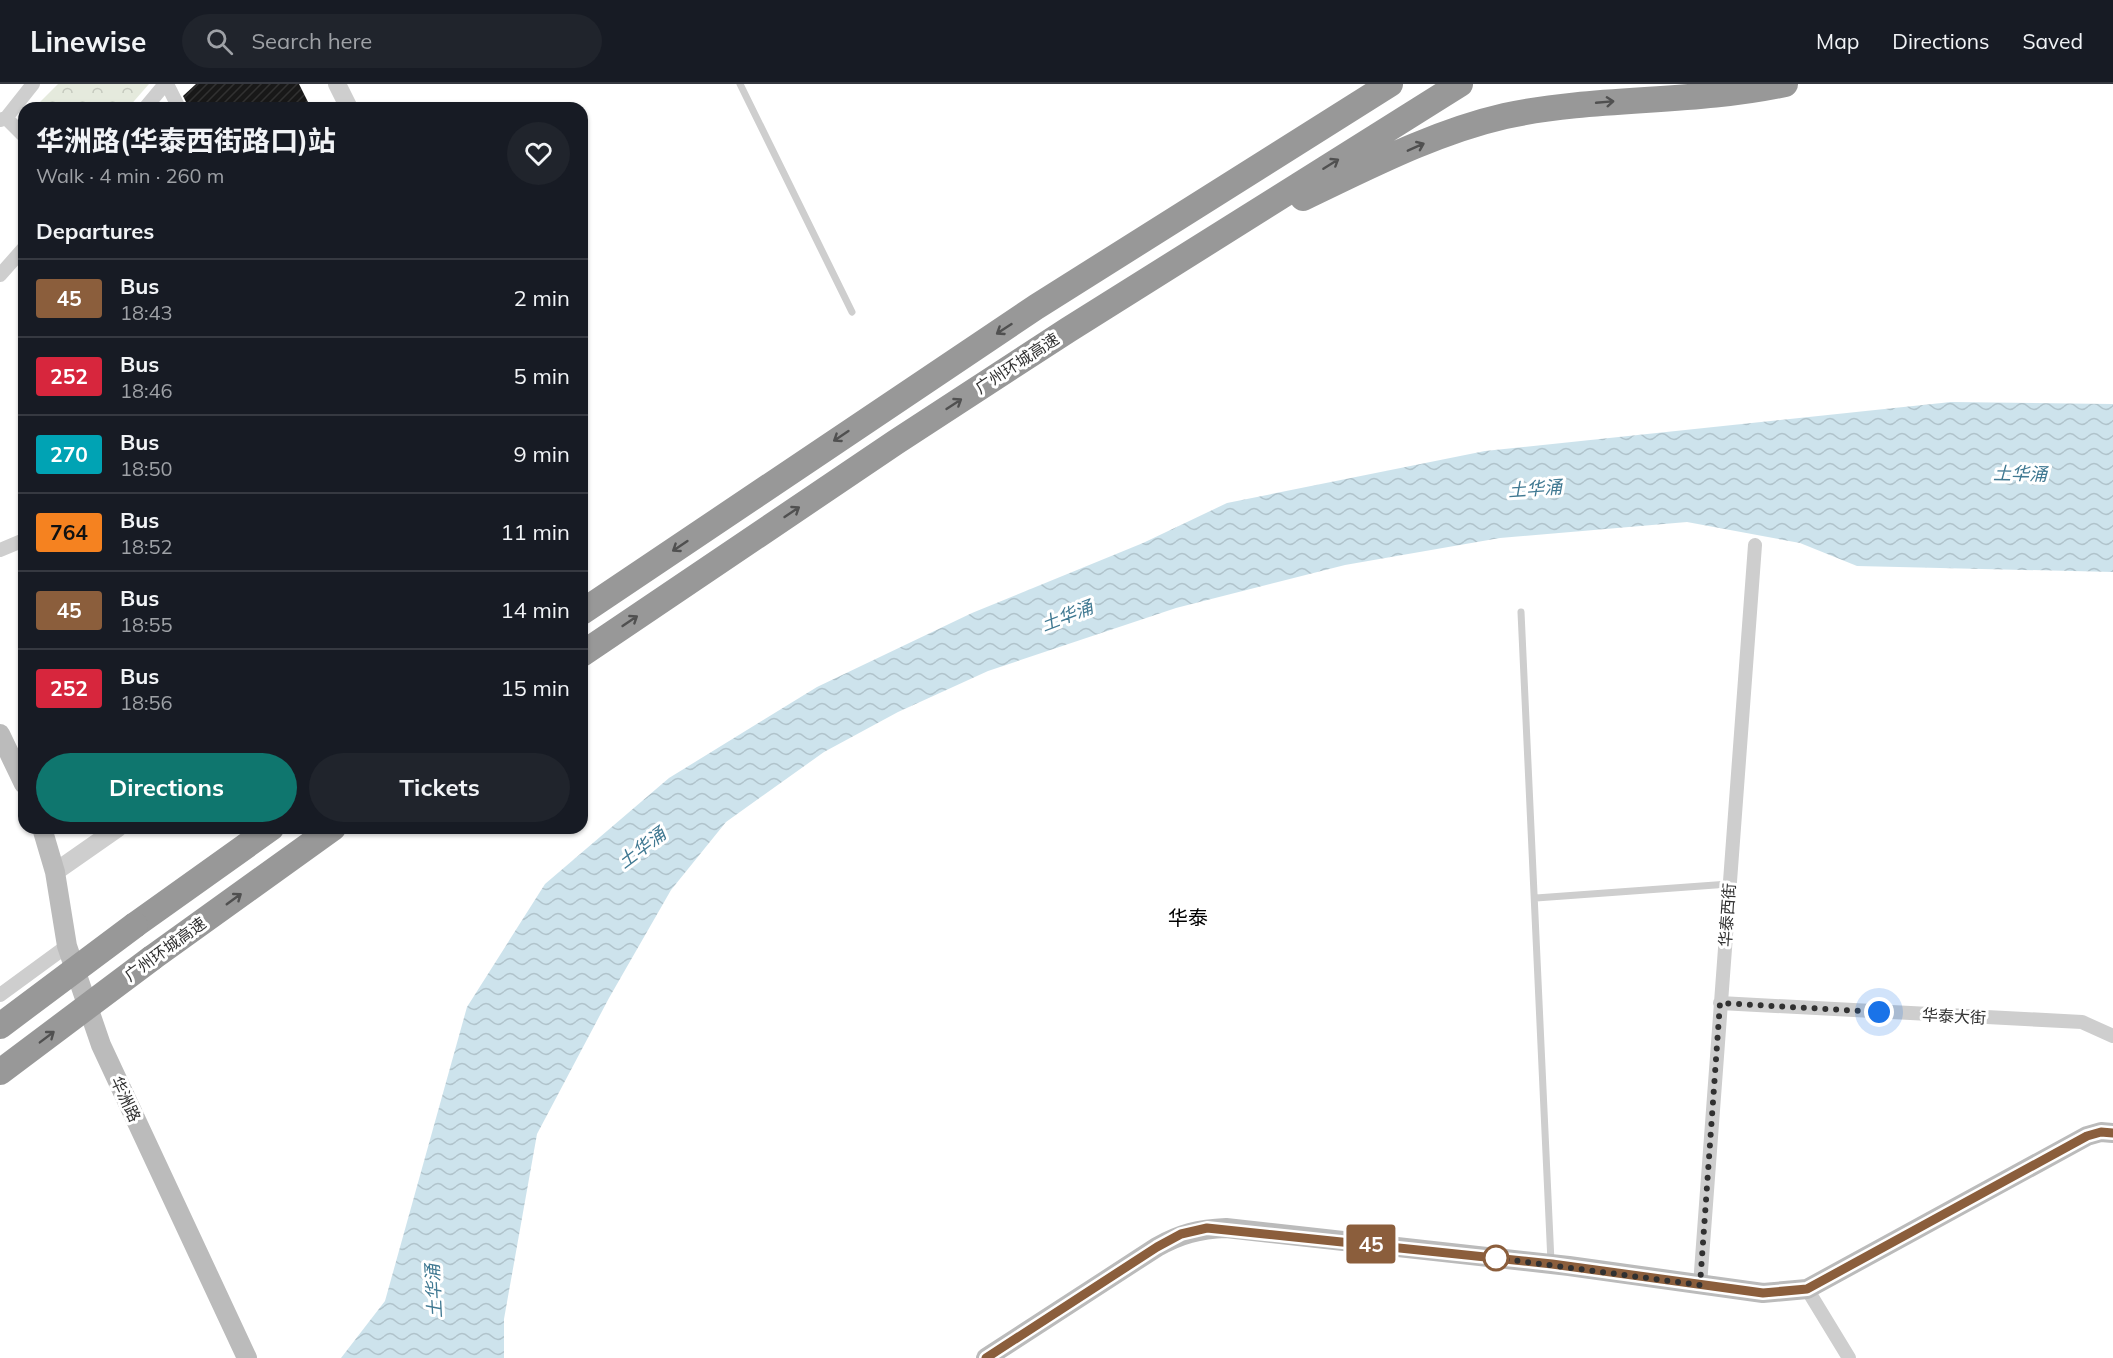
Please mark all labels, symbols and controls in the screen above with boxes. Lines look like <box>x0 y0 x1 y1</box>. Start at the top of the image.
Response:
search box <box>182 14 602 68</box>
text: Linewise <box>30 24 146 59</box>
icon: search <box>203 25 236 58</box>
text: Search here <box>251 27 372 55</box>
text: Map <box>1816 28 1859 54</box>
text: Directions <box>1892 28 1989 54</box>
text: Saved <box>2022 28 2083 54</box>
one-way arrow <box>1595 96 1615 107</box>
button: heart <box>507 122 570 185</box>
text: 华洲路(华泰西街路口)站 <box>36 123 336 158</box>
one-way arrow <box>1407 140 1425 152</box>
one-way arrow <box>1322 157 1339 169</box>
text: Walk · 4 min · 260 m <box>36 163 224 188</box>
text: Departures <box>36 217 154 245</box>
text: Bus <box>120 272 159 300</box>
text: 2 min <box>514 284 570 312</box>
text: 45 <box>56 285 82 311</box>
text: 18:43 <box>120 300 173 325</box>
one-way arrow <box>996 323 1013 335</box>
street label: 广州环城高速 <box>971 328 1063 398</box>
text: Bus <box>120 350 159 378</box>
text: 5 min <box>514 362 570 390</box>
text: 252 <box>50 363 88 389</box>
text: 18:46 <box>120 378 173 403</box>
one-way arrow <box>946 398 962 410</box>
text: Bus <box>120 428 159 456</box>
one-way arrow <box>833 430 850 442</box>
text: 9 min <box>514 440 570 468</box>
text: 270 <box>50 441 88 467</box>
text: 18:50 <box>120 456 173 481</box>
water label: 土华涌 <box>1993 462 2049 486</box>
water label: 土华涌 <box>1507 475 1565 502</box>
text: Bus <box>120 506 159 534</box>
one-way arrow <box>783 506 800 518</box>
text: 11 min <box>500 518 570 546</box>
text: 764 <box>50 519 88 545</box>
text: 18:52 <box>120 534 173 559</box>
one-way arrow <box>672 540 688 552</box>
text: Bus <box>120 584 159 612</box>
water label: 土华涌 <box>1037 594 1098 636</box>
text: 14 min <box>500 596 570 624</box>
text: 45 <box>56 597 82 623</box>
text: 18:55 <box>120 612 173 637</box>
one-way arrow <box>622 615 638 627</box>
text: Bus <box>120 662 159 690</box>
text: 15 min <box>500 674 570 702</box>
text: 252 <box>50 675 88 701</box>
text: 18:56 <box>120 690 173 715</box>
button: Directions <box>36 753 297 822</box>
button: Tickets <box>309 753 570 822</box>
water label: 土华涌 <box>613 821 672 873</box>
street label: 华泰西街 <box>1715 882 1739 948</box>
one-way arrow <box>225 893 241 905</box>
district label: 华泰 <box>1168 905 1208 930</box>
street label: 广州环城高速 <box>120 913 210 985</box>
your location <box>1864 997 1894 1027</box>
street label: 华泰大街 <box>1922 1004 1986 1028</box>
one-way arrow <box>38 1031 54 1044</box>
street label: 华洲路 <box>107 1073 145 1125</box>
line badge: 45 <box>1344 1224 1398 1264</box>
text: 45 <box>1358 1231 1384 1257</box>
unlabelled marker <box>1483 1245 1509 1271</box>
water label: 土华涌 <box>420 1261 446 1319</box>

